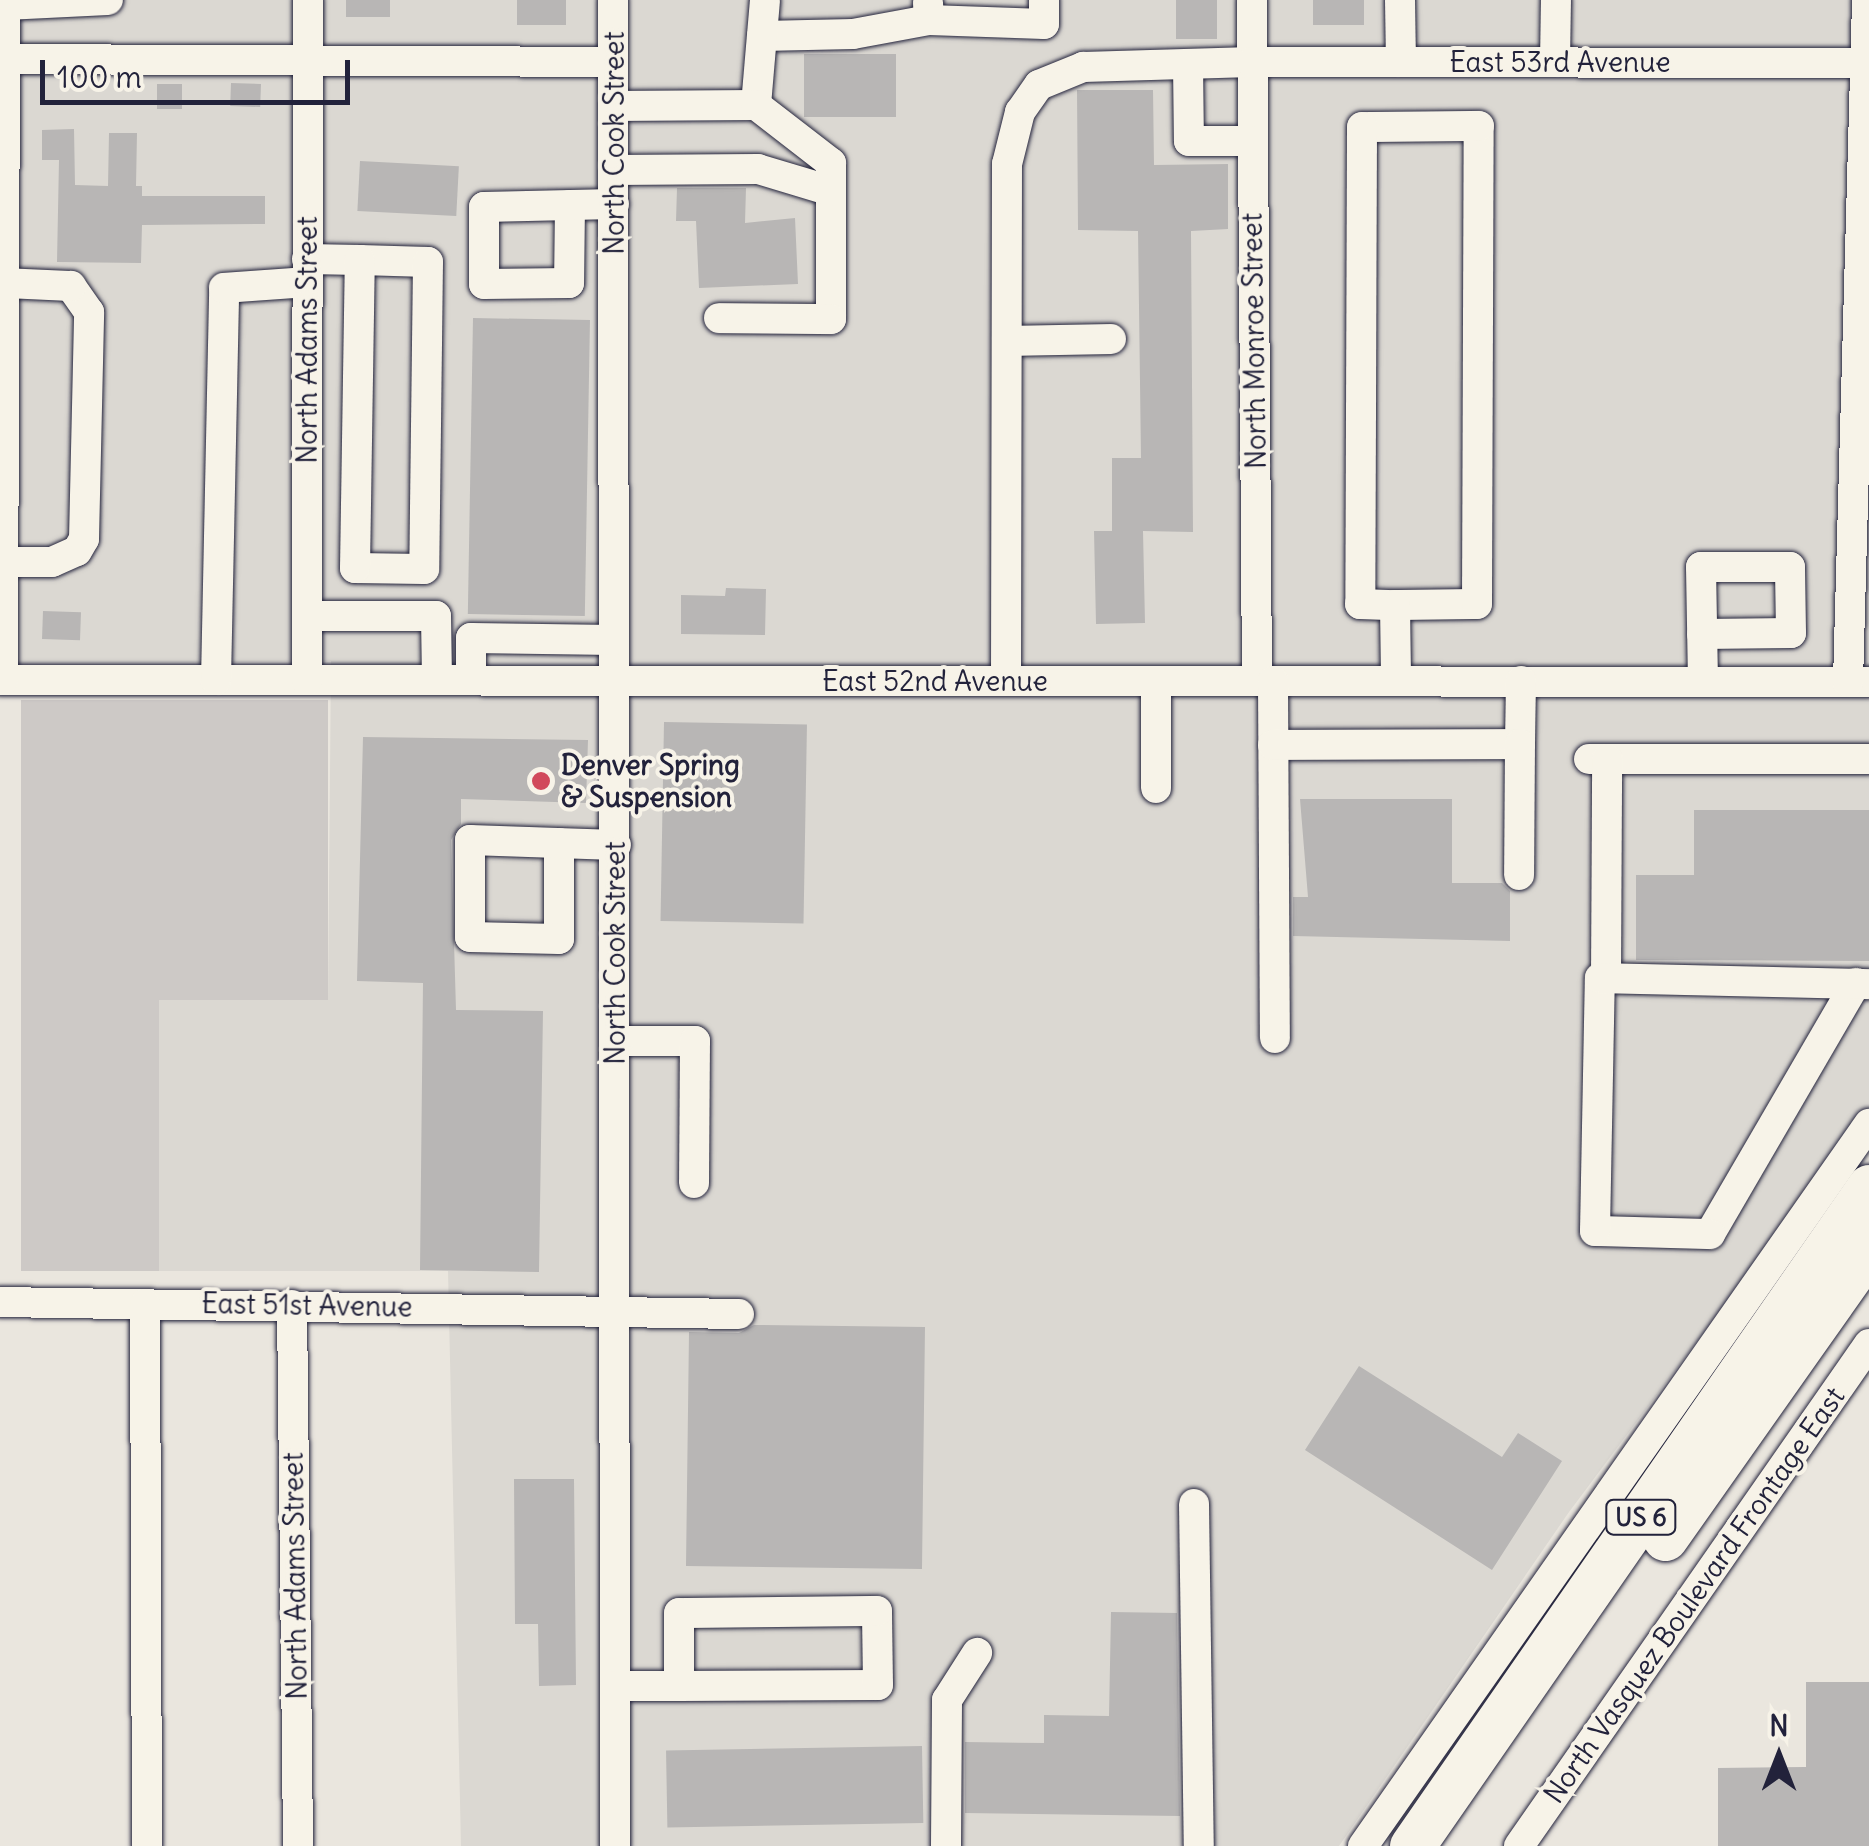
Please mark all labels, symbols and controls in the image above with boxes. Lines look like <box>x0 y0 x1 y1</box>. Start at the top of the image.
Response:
street label: North Cook Street <box>597 31 631 255</box>
scale bar <box>45 40 355 102</box>
street label: East 53rd Avenue <box>1450 45 1670 79</box>
text: 100 m <box>57 58 142 96</box>
street label: North Monroe Street <box>1235 213 1273 469</box>
street label: North Adams Street <box>290 216 324 464</box>
street label: East 52nd Avenue <box>822 664 1048 698</box>
place label: Denver Spring & Suspension <box>561 748 740 814</box>
marker: Denver Spring & Suspension <box>530 770 552 792</box>
street label: North Cook Street <box>598 841 632 1065</box>
street label: East 51st Avenue <box>201 1286 413 1324</box>
street label: North Vasquez Boulevard Frontage East <box>1537 1380 1851 1810</box>
street label: North Adams Street <box>276 1452 314 1700</box>
road number: US 6 <box>1604 1497 1678 1537</box>
north arrow <box>1729 1706 1829 1806</box>

